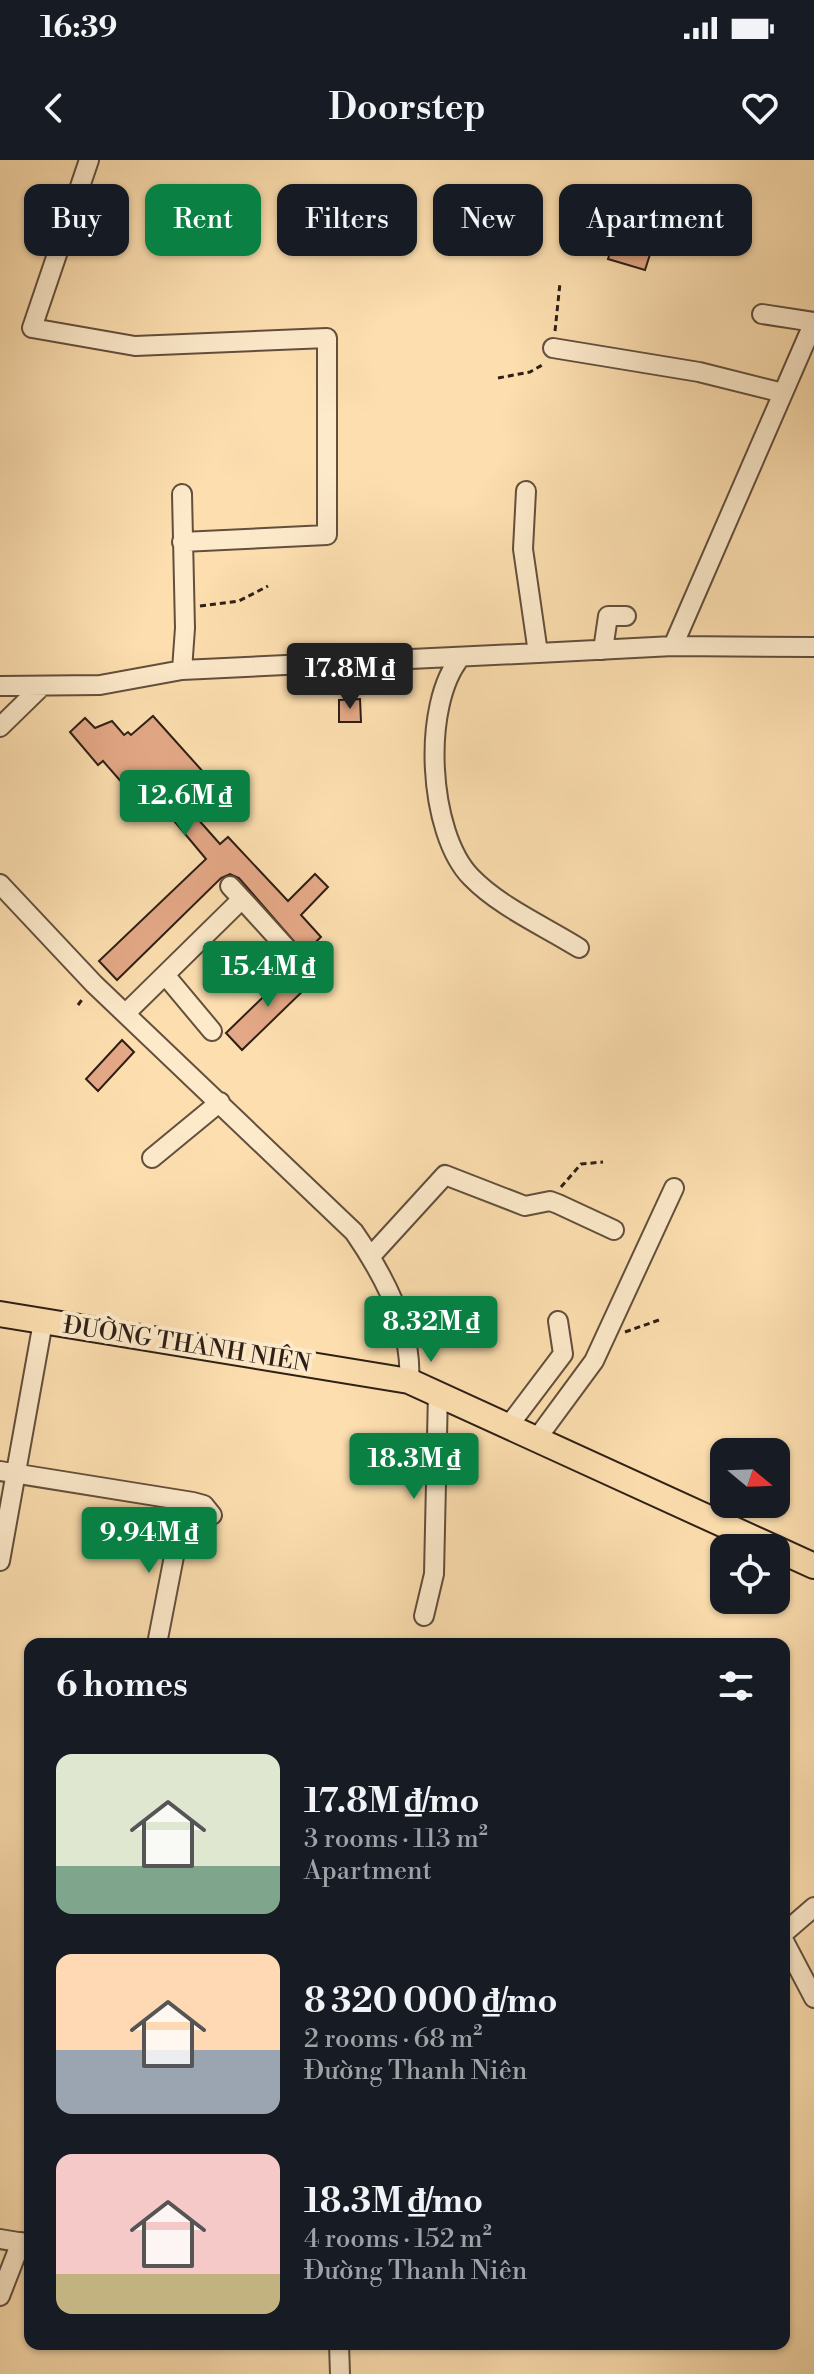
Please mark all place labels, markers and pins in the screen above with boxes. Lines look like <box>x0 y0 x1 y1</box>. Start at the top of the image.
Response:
pin: 17.8M ₫ <box>276 643 424 711</box>
pin: 12.6M ₫ <box>111 770 259 838</box>
pin: 15.4M ₫ <box>194 941 342 1009</box>
pin: 8.32M ₫ <box>357 1296 505 1364</box>
pin: 18.3M ₫ <box>340 1433 488 1501</box>
pin: 9.94M ₫ <box>75 1507 223 1575</box>

